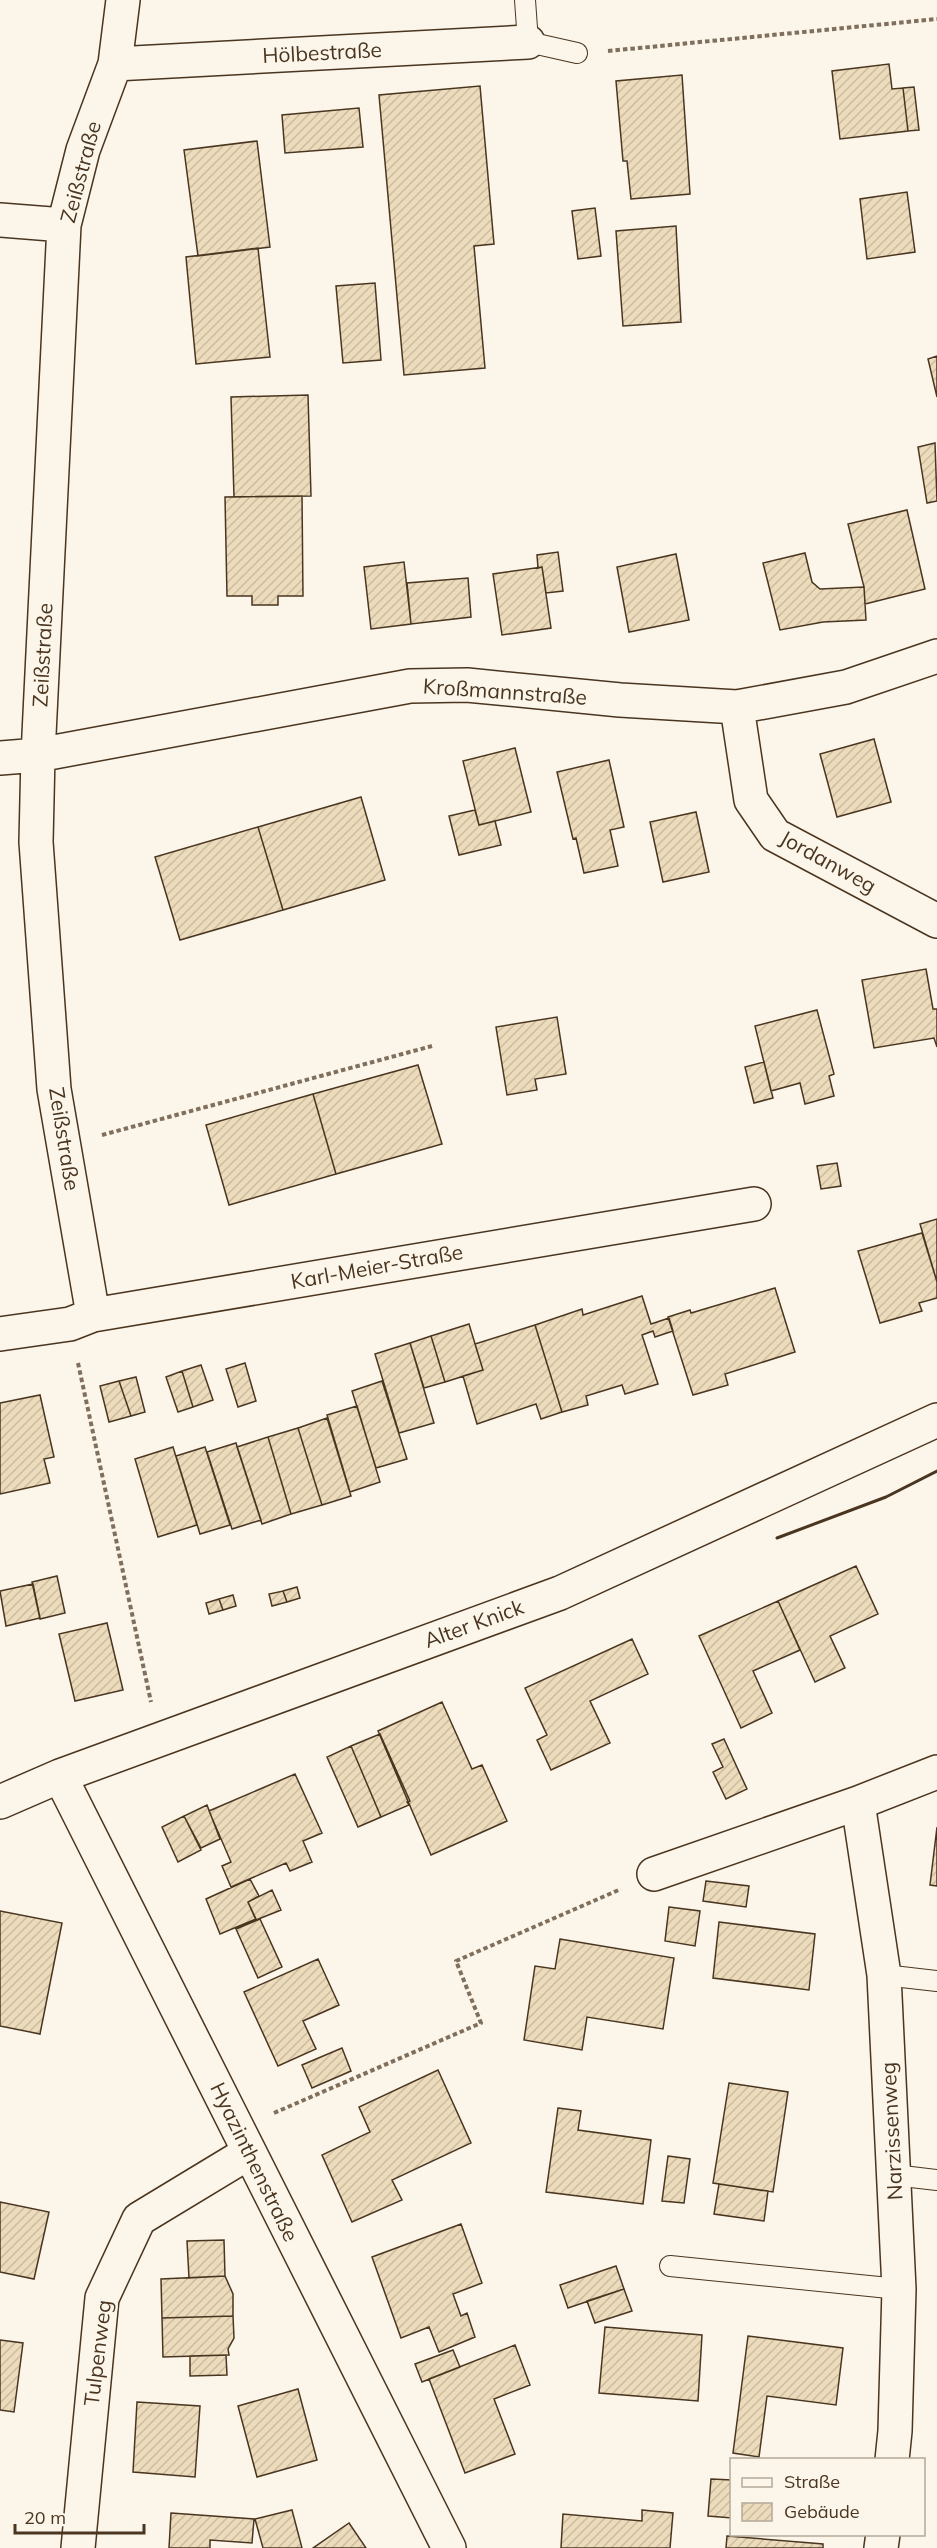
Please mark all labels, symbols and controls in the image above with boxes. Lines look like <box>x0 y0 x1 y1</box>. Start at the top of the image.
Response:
street label: Hölbestraße <box>262 36 382 68</box>
street label: Zeißstraße <box>54 118 106 225</box>
street label: Zeißstraße <box>26 602 58 708</box>
street label: Kroßmannstraße <box>422 672 588 710</box>
street label: Jordanweg <box>776 824 881 898</box>
street label: Zeißstraße <box>44 1085 86 1192</box>
street label: Karl-Meier-Straße <box>289 1238 465 1294</box>
street label: Alter Knick <box>420 1593 527 1653</box>
street label: Narzissenweg <box>874 2061 908 2201</box>
street label: Hyazinthenstraße <box>205 2078 305 2245</box>
street label: Tulpenweg <box>78 2298 116 2407</box>
legend <box>730 2458 925 2536</box>
text: Straße <box>784 2470 840 2493</box>
scale bar <box>15 2497 144 2535</box>
text: Gebäude <box>784 2500 860 2523</box>
text: 20 m <box>24 2506 66 2529</box>

